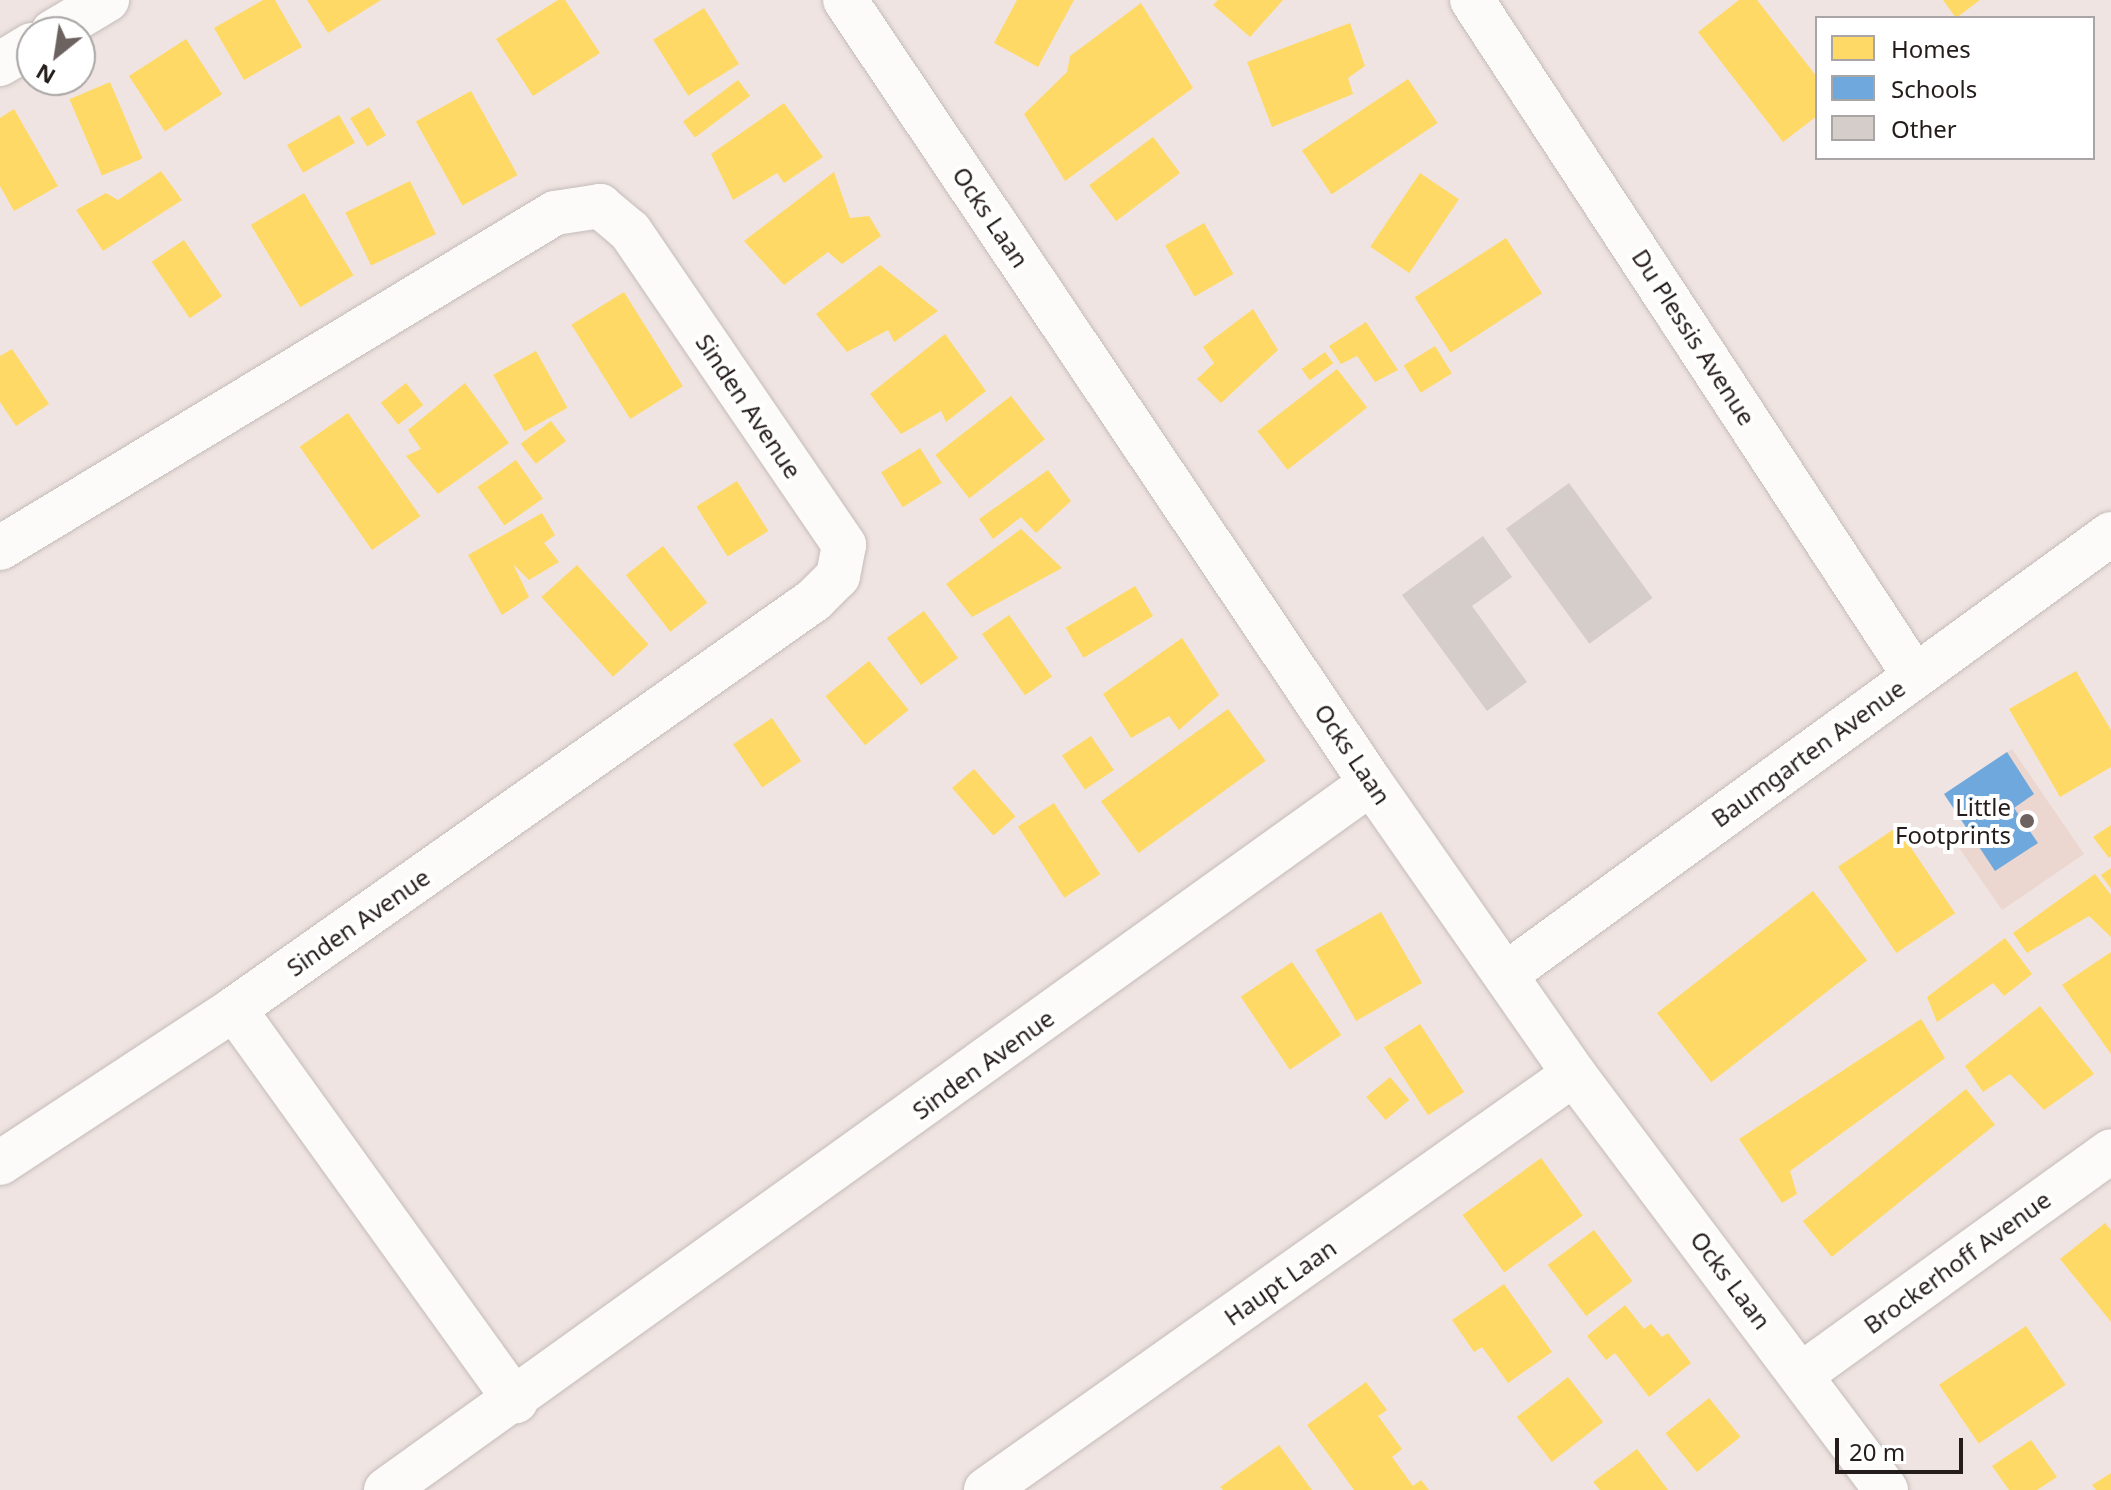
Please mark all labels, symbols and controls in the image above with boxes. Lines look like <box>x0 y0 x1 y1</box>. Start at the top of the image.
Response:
north arrow <box>16 16 96 96</box>
legend <box>1815 16 2095 160</box>
text: Homes <box>1891 32 1971 65</box>
text: N <box>30 58 60 93</box>
text: Schools <box>1891 72 1977 105</box>
text: Other <box>1891 112 1957 145</box>
street label: Ocks Laan <box>947 161 1035 273</box>
street label: Du Plessis Avenue <box>1626 244 1762 430</box>
street label: Sinden Avenue <box>690 328 808 484</box>
street label: Baumgarten Avenue <box>1706 673 1910 833</box>
street label: Ocks Laan <box>1309 698 1397 810</box>
place label: Little Footprints <box>1895 793 2011 849</box>
marker: Little Footprints <box>2018 812 2036 830</box>
street label: Sinden Avenue <box>281 862 435 982</box>
street label: Sinden Avenue <box>907 1003 1059 1125</box>
street label: Brockerhoff Avenue <box>1858 1185 2056 1339</box>
street label: Ocks Laan <box>1685 1225 1777 1335</box>
street label: Haupt Laan <box>1218 1233 1342 1331</box>
scale bar <box>1839 1422 1967 1472</box>
text: 20 m <box>1849 1435 1905 1468</box>

